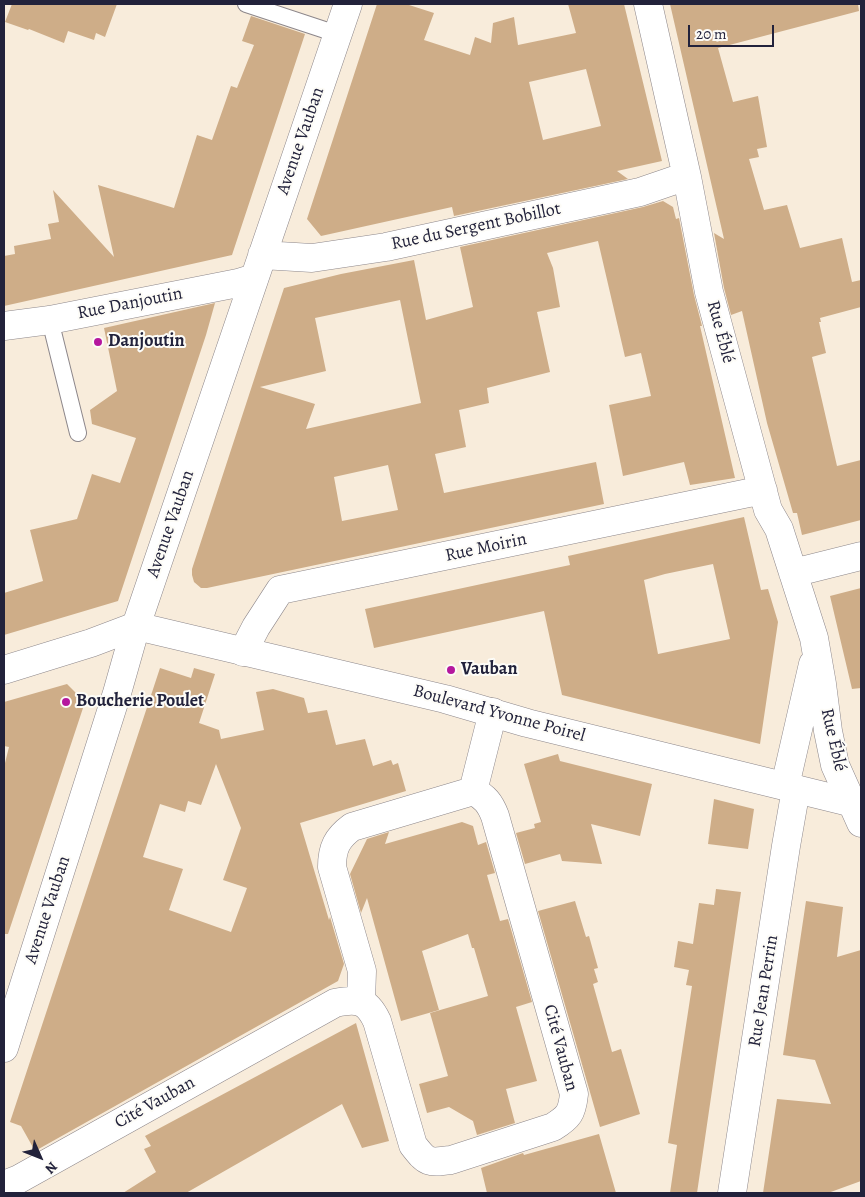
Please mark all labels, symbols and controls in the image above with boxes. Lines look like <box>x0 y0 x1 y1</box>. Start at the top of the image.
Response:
scale bar <box>690 15 776 47</box>
text: 20 m <box>696 24 727 44</box>
street label: Avenue Vauban <box>273 84 329 198</box>
street label: Rue du Sergent Bobillot <box>389 198 563 256</box>
street label: Rue Danjoutin <box>76 283 184 325</box>
street label: Rue Éblé <box>701 298 739 366</box>
place label: Danjoutin <box>108 331 185 353</box>
marker: Danjoutin <box>92 336 104 348</box>
street label: Avenue Vauban <box>143 467 199 581</box>
street label: Rue Moirin <box>443 529 529 567</box>
place label: Vauban <box>461 659 518 681</box>
marker: Vauban <box>445 664 457 676</box>
street label: Boulevard Yvonne Poirel <box>411 681 587 747</box>
place label: Boucherie Poulet <box>76 691 204 713</box>
marker: Boucherie Poulet <box>60 696 72 708</box>
street label: Rue Éblé <box>815 706 851 774</box>
street label: Avenue Vauban <box>20 853 76 967</box>
street label: Rue Jean Perrin <box>745 934 783 1048</box>
street label: Cité Vauban <box>538 1002 582 1094</box>
street label: Cité Vauban <box>111 1072 199 1134</box>
north arrow <box>15 1132 65 1182</box>
text: N <box>41 1157 62 1178</box>

